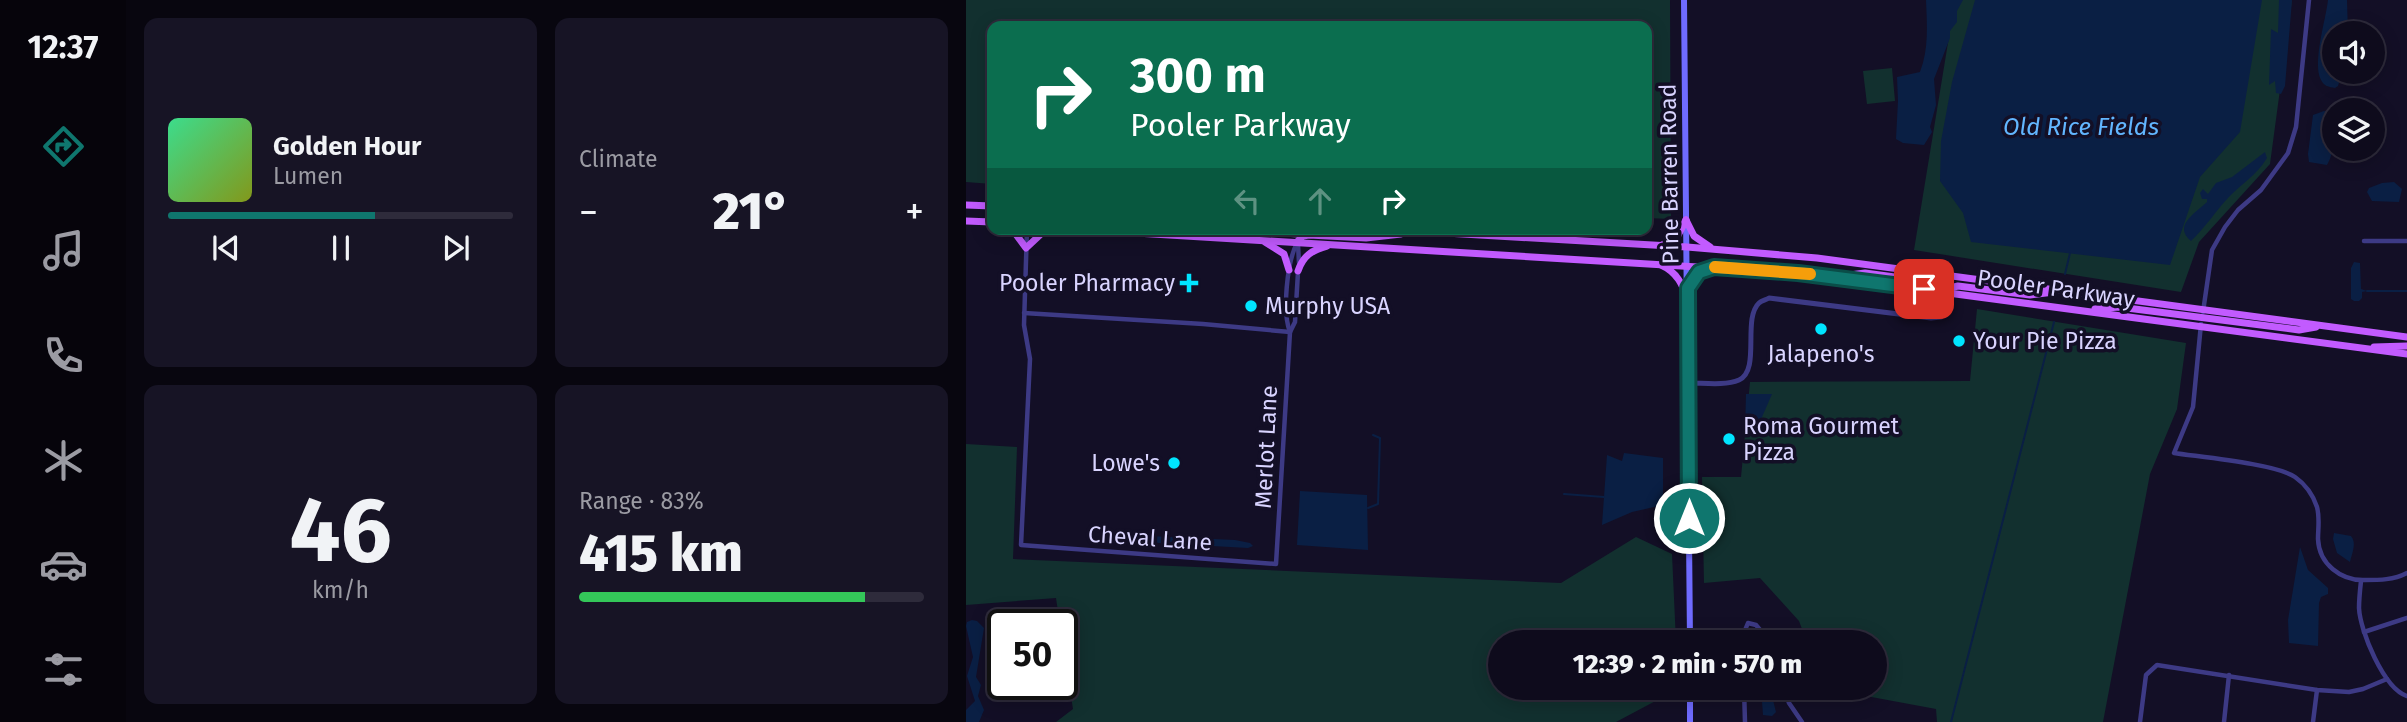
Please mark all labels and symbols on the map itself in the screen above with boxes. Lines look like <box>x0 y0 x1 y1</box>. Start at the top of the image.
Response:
street label: Pine Barren Road <box>1653 83 1685 265</box>
water label: Old Rice Fields <box>2003 113 2159 141</box>
pin <box>1894 259 1954 319</box>
street label: Pooler Parkway <box>1976 263 2137 313</box>
place label: Pooler Pharmacy <box>999 269 1176 297</box>
marker: Pooler Pharmacy <box>1181 275 1197 291</box>
place label: Murphy USA <box>1265 292 1391 320</box>
marker: Murphy USA <box>1243 298 1259 314</box>
marker: Jalapeno's <box>1813 321 1829 337</box>
place label: Your Pie Pizza <box>1973 327 2117 355</box>
marker: Your Pie Pizza <box>1951 333 1967 349</box>
place label: Jalapeno's <box>1768 340 1874 368</box>
street label: Merlot Lane <box>1249 385 1283 509</box>
place label: Roma Gourmet Pizza <box>1743 412 1900 466</box>
marker: Roma Gourmet Pizza <box>1721 431 1737 447</box>
place label: Lowe's <box>1091 449 1160 477</box>
marker: Lowe's <box>1166 455 1182 471</box>
position arrow <box>1652 481 1726 555</box>
street label: Cheval Lane <box>1087 520 1213 556</box>
speed limit sign: 50 <box>987 609 1078 700</box>

